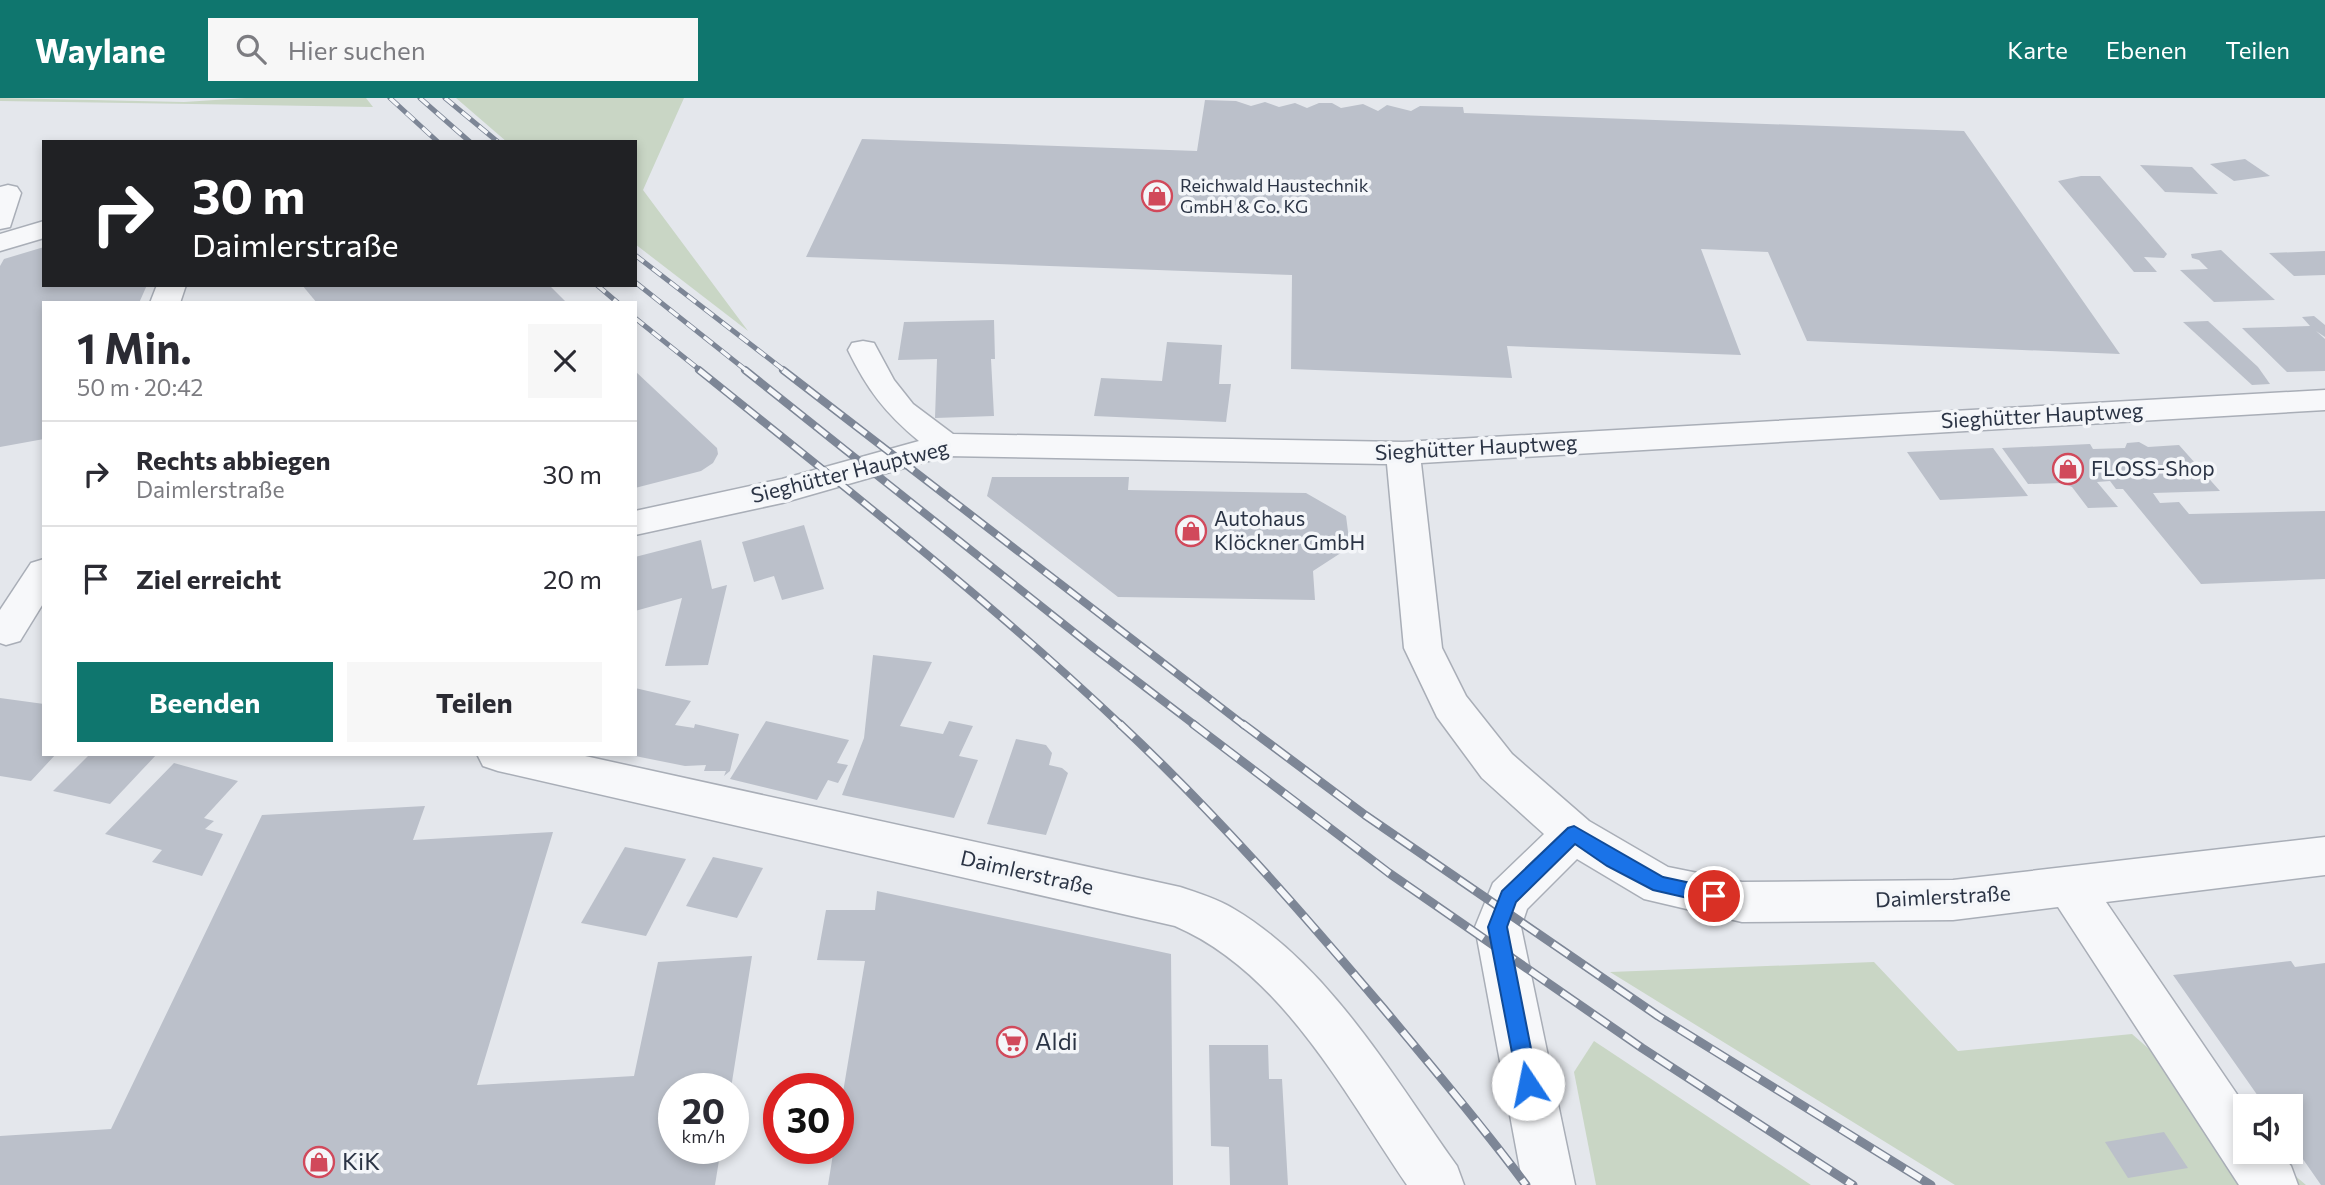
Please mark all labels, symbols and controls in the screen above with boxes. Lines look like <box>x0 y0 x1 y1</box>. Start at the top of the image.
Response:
search box <box>208 18 698 81</box>
text: Waylane <box>35 29 166 70</box>
icon: search <box>232 30 270 68</box>
text: Hier suchen <box>288 34 426 65</box>
text: Karte <box>2007 35 2068 64</box>
text: Ebenen <box>2106 35 2187 64</box>
text: Teilen <box>2225 35 2290 64</box>
text: 30 m <box>192 164 305 224</box>
icon: right <box>77 168 168 259</box>
place label: Reichwald Haustechnik GmbH & Co. KG <box>1180 174 1369 217</box>
shop icon: Reichwald Haustechnik GmbH & Co. KG <box>1140 179 1174 213</box>
text: Daimlerstraße <box>192 224 399 264</box>
text: 1 Min. <box>77 321 192 373</box>
button: close <box>528 324 602 398</box>
text: 50 m · 20:42 <box>77 373 203 401</box>
street label: Sieghütter Hauptweg <box>1940 397 2144 432</box>
street label: Sieghütter Hauptweg <box>1374 429 1578 464</box>
street label: Sieghütter Hauptweg <box>748 434 951 507</box>
text: Rechts abbiegen <box>136 444 331 475</box>
shop icon: FLOSS-Shop <box>2051 452 2085 486</box>
icon: right <box>77 455 115 493</box>
place label: FLOSS-Shop <box>2091 455 2215 480</box>
text: 30 m <box>543 458 602 489</box>
text: Daimlerstraße <box>136 475 285 503</box>
place label: Autohaus Klöckner GmbH <box>1214 505 1365 554</box>
shop icon: Autohaus Klöckner GmbH <box>1174 514 1208 548</box>
icon: arrive <box>77 560 115 598</box>
text: Ziel erreicht <box>136 563 281 594</box>
text: 20 m <box>543 563 602 594</box>
button: Beenden <box>77 662 333 742</box>
button: Teilen <box>347 662 602 742</box>
street label: Daimlerstraße <box>958 844 1096 899</box>
pin <box>1684 866 1744 926</box>
icon: arrive <box>1695 877 1733 915</box>
street label: Daimlerstraße <box>1875 879 2011 912</box>
supermarket icon: Aldi <box>995 1025 1029 1059</box>
place label: Aldi <box>1035 1026 1078 1055</box>
position arrow <box>1491 1047 1565 1121</box>
speed limit sign: 30 <box>763 1073 854 1164</box>
text: 20 <box>682 1088 725 1131</box>
map controls <box>2233 1094 2303 1164</box>
button: sound <box>2233 1094 2303 1164</box>
text: km/h <box>682 1125 725 1147</box>
shop icon: KiK <box>302 1145 336 1179</box>
place label: KiK <box>342 1146 380 1175</box>

